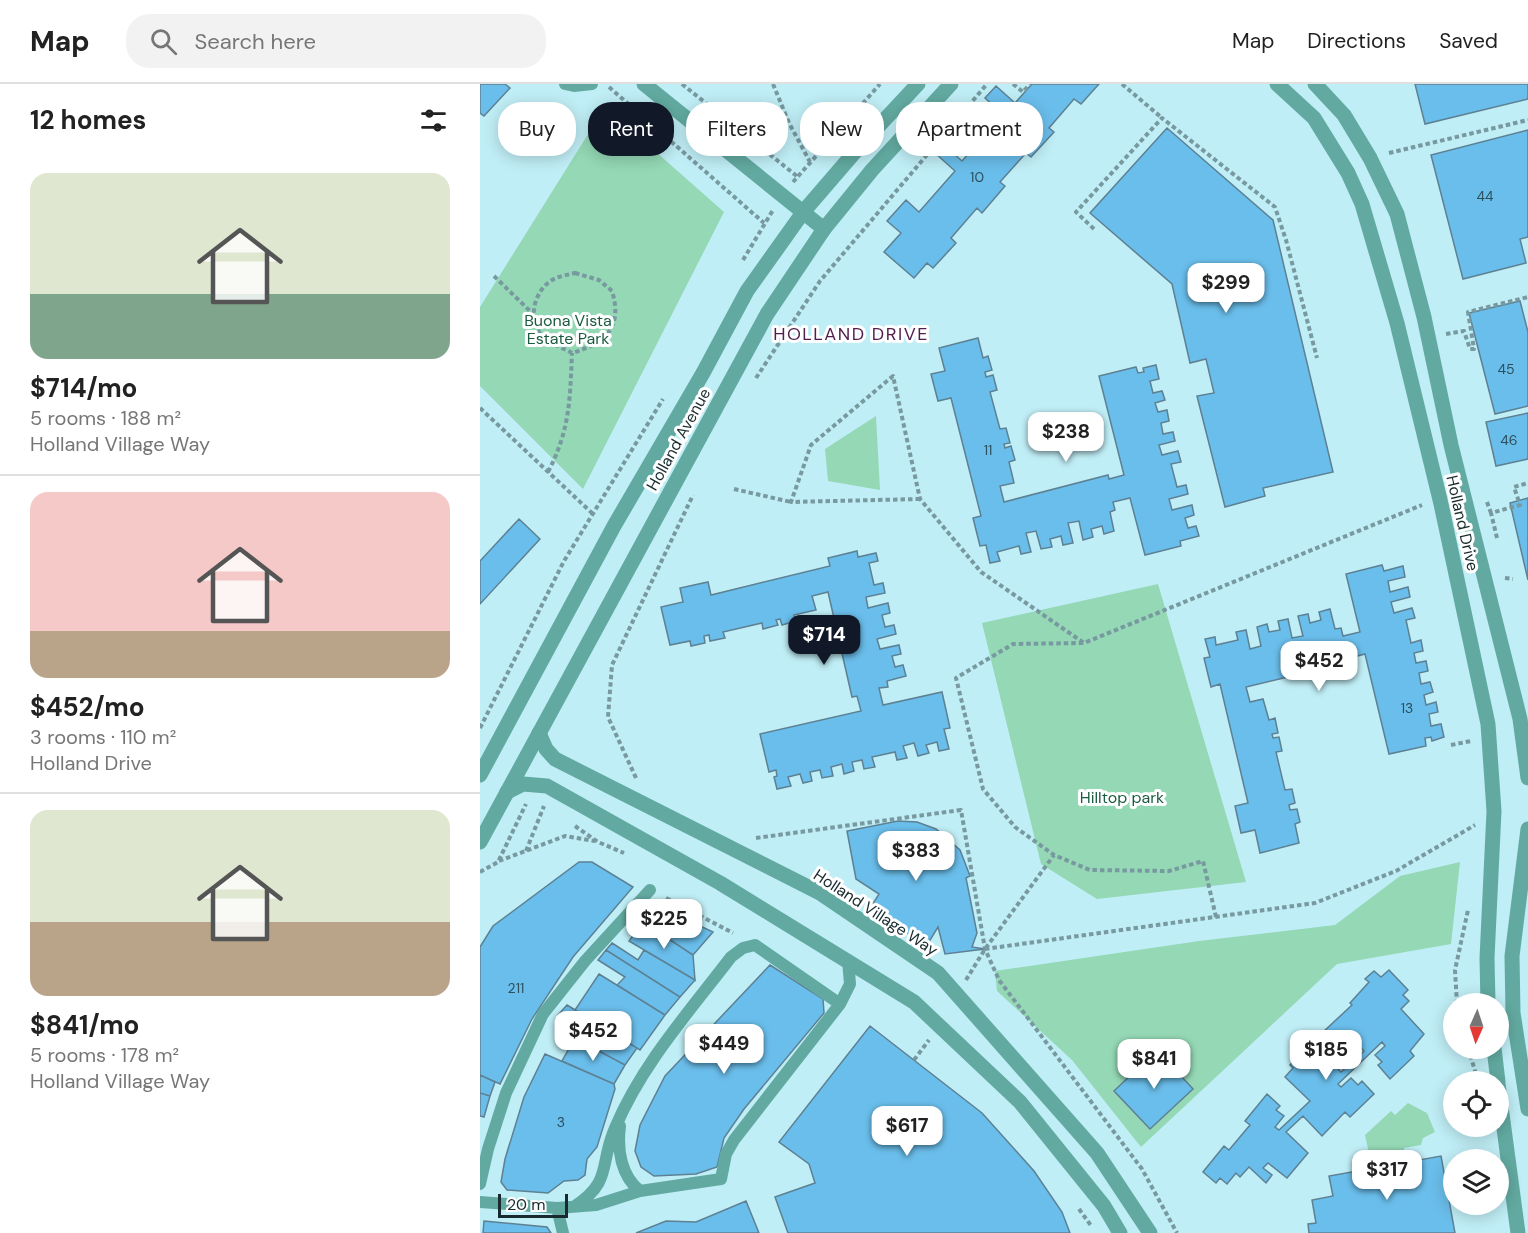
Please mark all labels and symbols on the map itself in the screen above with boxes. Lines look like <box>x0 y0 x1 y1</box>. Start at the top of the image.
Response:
house number: 10 <box>970 168 984 186</box>
house number: 44 <box>1477 187 1494 205</box>
pin: $299 <box>1190 263 1262 314</box>
park label: Buona Vista Estate Park <box>524 310 612 349</box>
district label: HOLLAND DRIVE <box>773 322 929 346</box>
house number: 45 <box>1497 360 1515 378</box>
street label: Holland Avenue <box>642 384 715 494</box>
pin: $238 <box>1030 412 1102 463</box>
house number: 46 <box>1500 431 1518 449</box>
house number: 11 <box>984 441 992 459</box>
street label: Holland Drive <box>1441 473 1484 573</box>
pin: $714 <box>788 615 860 666</box>
pin: $452 <box>1283 641 1355 692</box>
house number: 13 <box>1401 699 1413 717</box>
park label: Hilltop park <box>1080 787 1164 808</box>
pin: $383 <box>880 831 952 882</box>
street label: Holland Village Way <box>810 864 942 961</box>
pin: $225 <box>628 899 700 950</box>
house number: 211 <box>508 979 524 997</box>
north arrow <box>1443 993 1509 1059</box>
pin: $452 <box>557 1011 629 1062</box>
pin: $449 <box>688 1024 760 1075</box>
pin: $185 <box>1290 1030 1362 1081</box>
pin: $841 <box>1118 1039 1190 1090</box>
pin: $617 <box>871 1106 943 1157</box>
house number: 3 <box>557 1113 565 1131</box>
pin: $317 <box>1351 1150 1423 1201</box>
scale bar <box>498 1191 568 1218</box>

